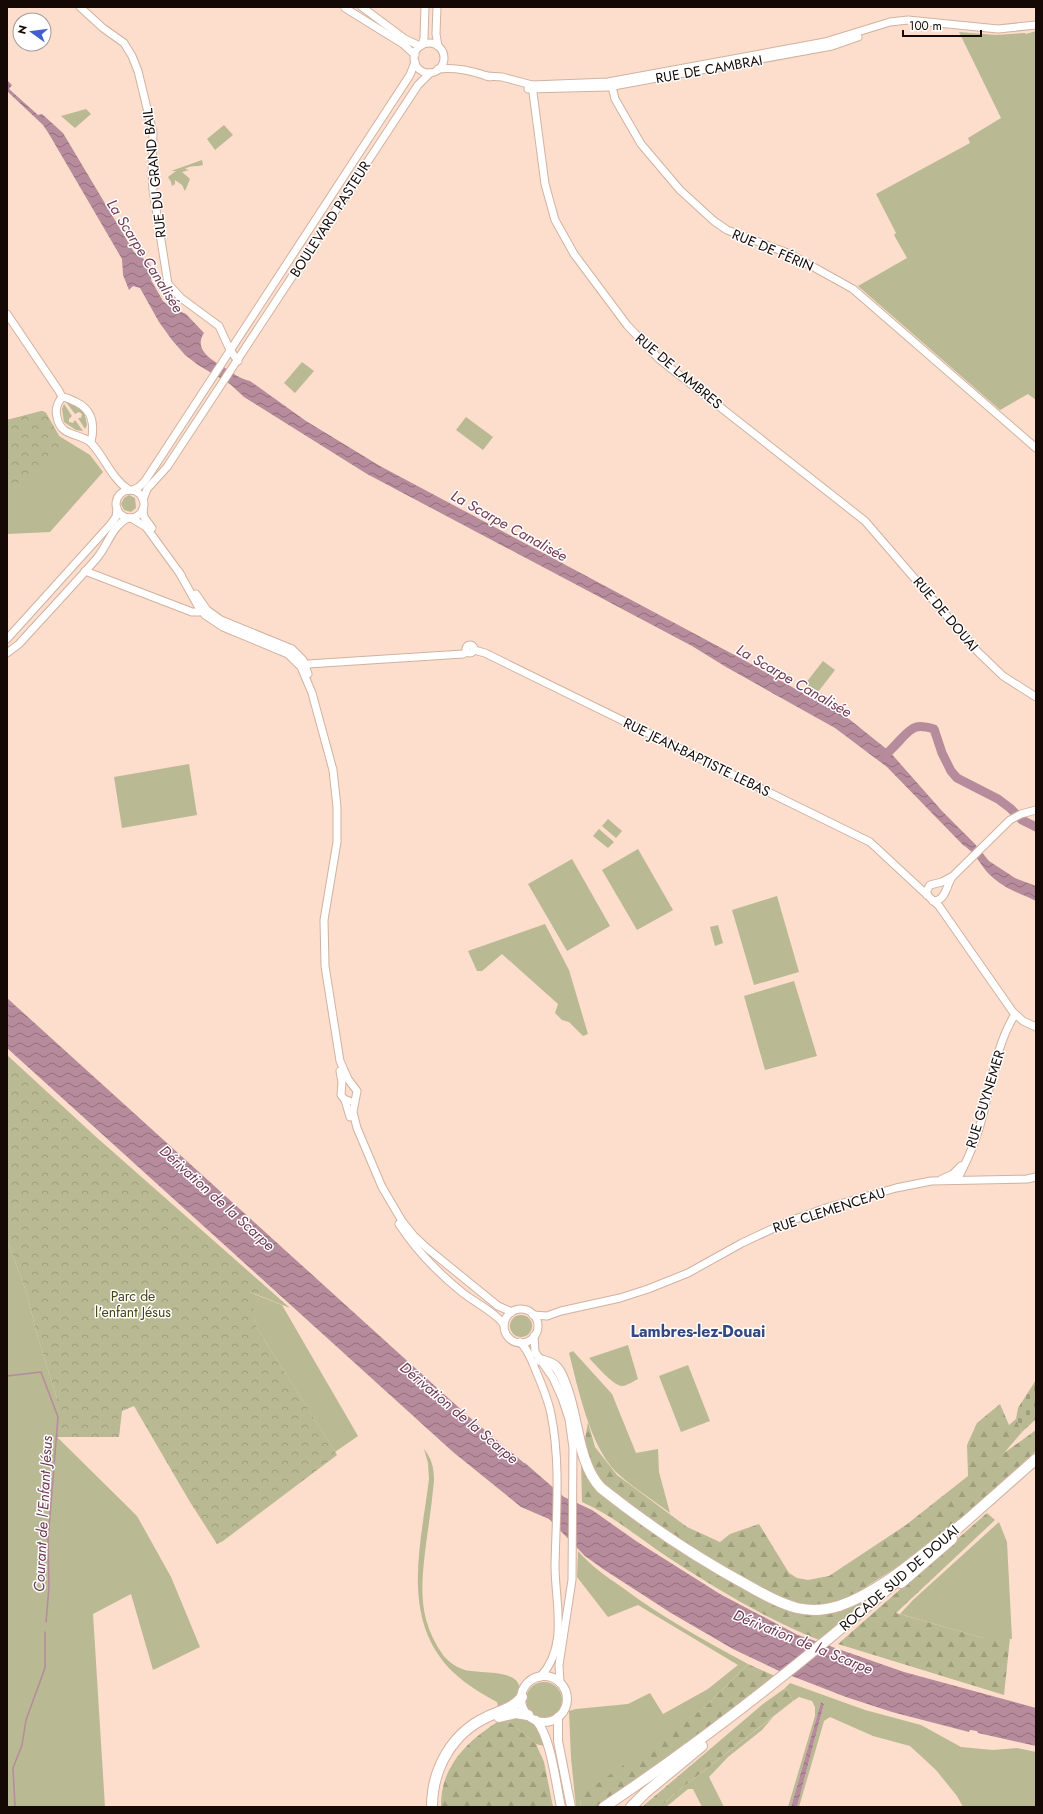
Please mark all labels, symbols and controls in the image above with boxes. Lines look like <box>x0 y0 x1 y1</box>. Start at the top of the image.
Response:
north arrow <box>12 12 52 52</box>
scale bar <box>903 12 981 38</box>
text: 100 m <box>909 17 942 35</box>
text: N <box>13 23 31 36</box>
street label: RUE DE CAMBRAI <box>654 50 764 88</box>
street label: RUE DU GRAND BAIL <box>137 107 171 239</box>
street label: BOULEVARD PASTEUR <box>285 157 375 281</box>
water label: La Scarpe Canalisée <box>101 195 189 317</box>
street label: RUE DE FÉRIN <box>729 224 817 276</box>
street label: RUE DE LAMBRES <box>631 329 727 414</box>
water label: La Scarpe Canalisée <box>447 485 572 567</box>
street label: RUE DE DOUAI <box>909 572 983 656</box>
water label: La Scarpe Canalisée <box>732 639 856 723</box>
street label: RUE JEAN-BAPTISTE LEBAS <box>620 713 774 801</box>
street label: RUE GUYNEMER <box>961 1047 1009 1150</box>
water label: Dérivation de la Scarpe <box>154 1140 280 1256</box>
street label: RUE CLEMENCEAU <box>770 1182 888 1238</box>
park label: Parc de l'enfant Jésus <box>95 1286 171 1322</box>
district label: Lambres-lez-Douai <box>631 1320 765 1343</box>
water label: Dérivation de la Scarpe <box>395 1357 523 1470</box>
water label: Courant de l'Enfant Jésus <box>28 1435 58 1593</box>
street label: ROCADE SUD DE DOUAI <box>835 1520 963 1636</box>
water label: Dérivation de la Scarpe <box>730 1604 877 1680</box>

